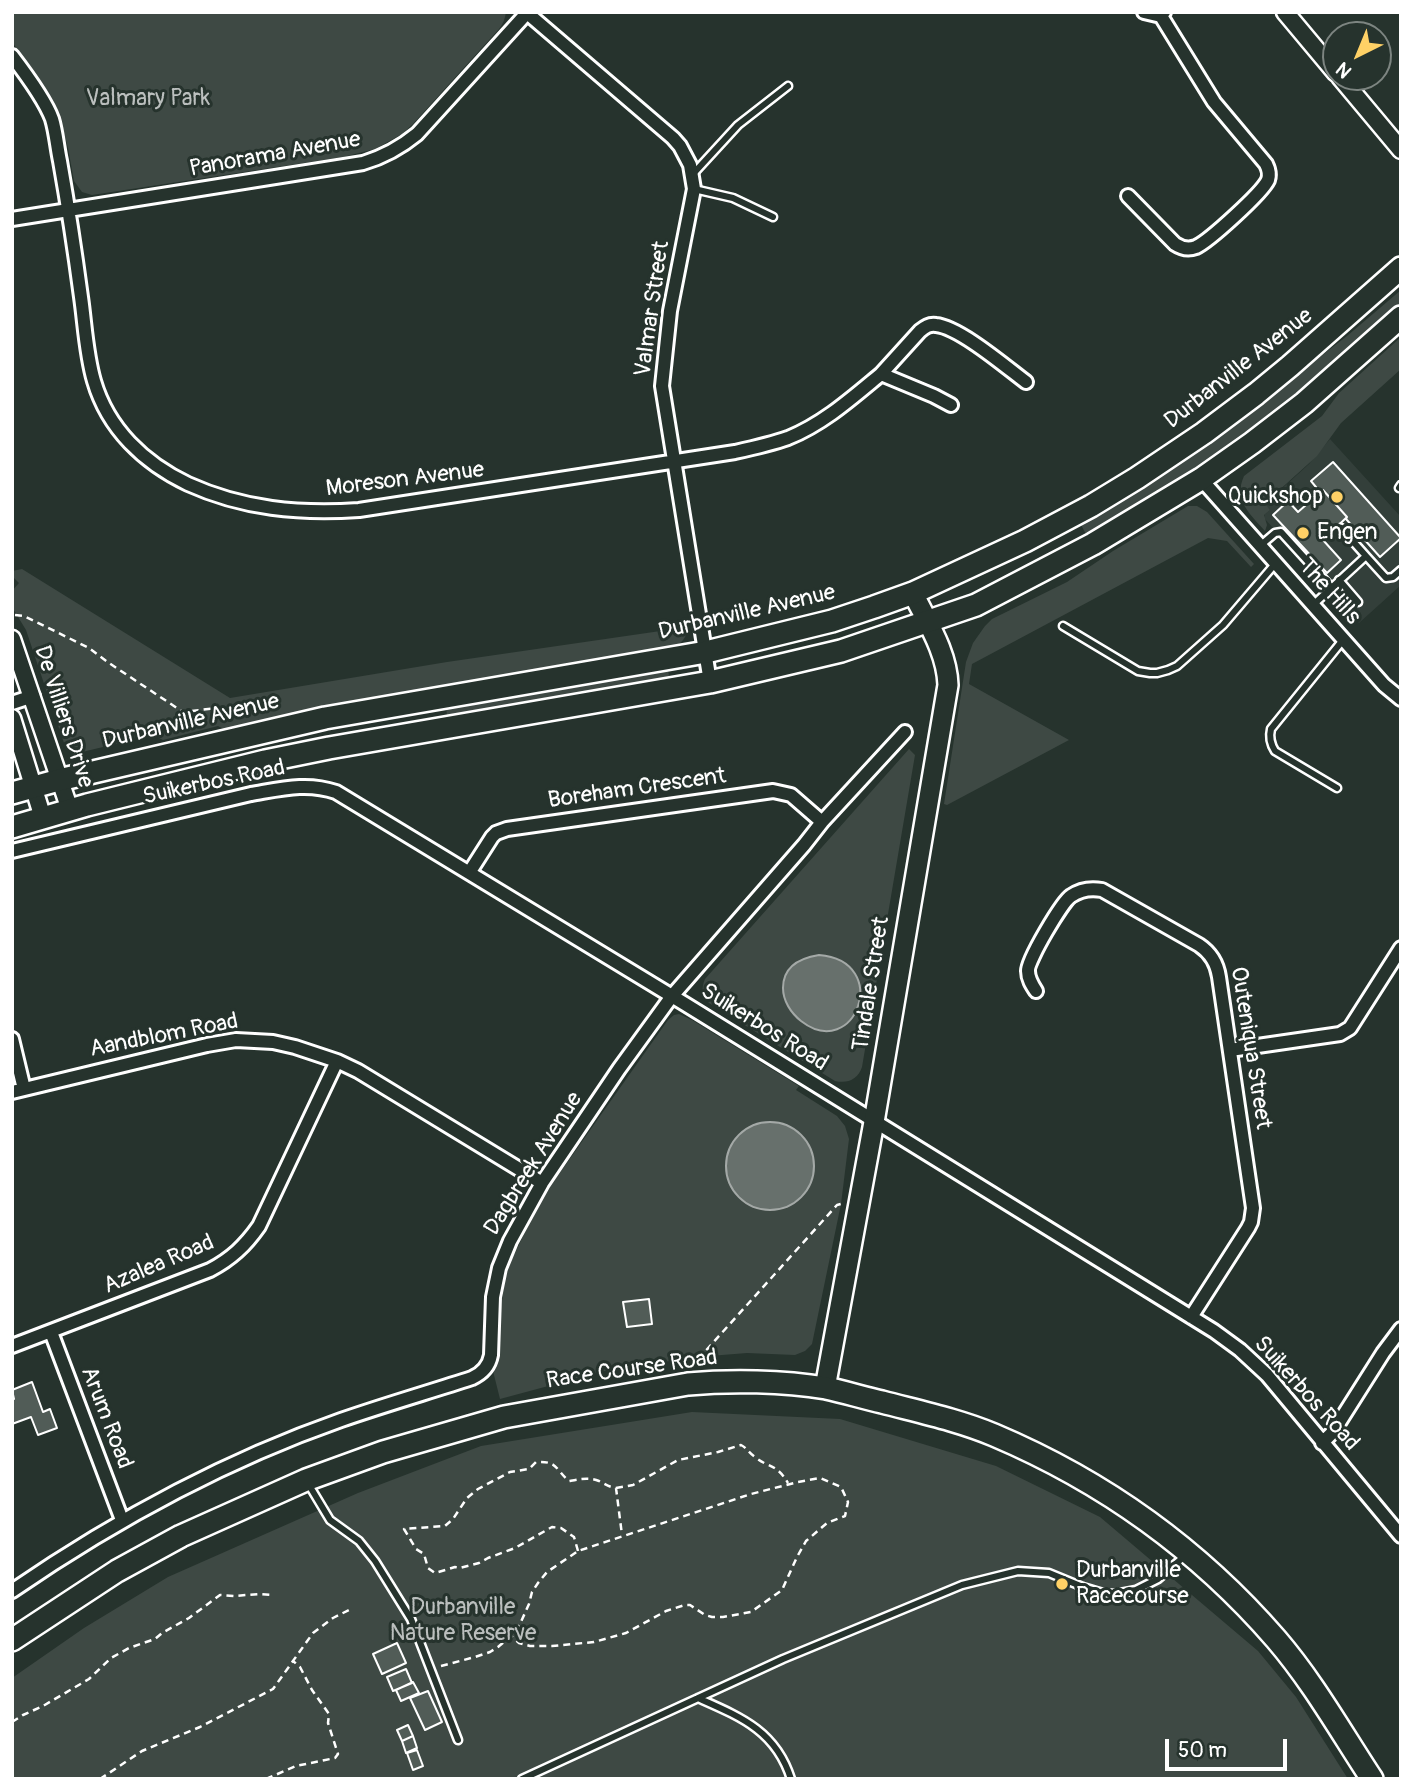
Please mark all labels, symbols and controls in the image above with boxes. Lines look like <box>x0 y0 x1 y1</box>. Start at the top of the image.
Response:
north arrow <box>1322 21 1392 91</box>
text: N <box>1331 57 1357 83</box>
park label: Valmary Park <box>86 85 210 113</box>
street label: Panorama Avenue <box>187 126 363 184</box>
street label: Valmar Street <box>630 239 676 379</box>
street label: Durbanville Avenue <box>1159 303 1319 435</box>
street label: Moreson Avenue <box>324 457 486 503</box>
place label: Quickshop <box>1228 483 1323 511</box>
marker: Quickshop <box>1329 489 1345 505</box>
place label: Engen <box>1317 519 1377 547</box>
marker: Engen <box>1295 525 1311 541</box>
street label: The Hills <box>1292 553 1366 631</box>
street label: Durbanville Avenue <box>656 579 838 647</box>
street label: De Villiers Drive <box>27 643 99 791</box>
street label: Durbanville Avenue <box>100 688 282 756</box>
street label: Suikerbos Road <box>140 754 288 812</box>
street label: Boreham Crescent <box>546 763 728 815</box>
street label: Tindale Street <box>848 915 896 1053</box>
street label: Outeniqua Street <box>1224 965 1276 1131</box>
street label: Suikerbos Road <box>695 978 833 1078</box>
street label: Aandblom Road <box>87 1008 241 1064</box>
street label: Dagbreek Avenue <box>479 1087 589 1241</box>
street label: Azalea Road <box>100 1229 218 1301</box>
street label: Suikerbos Road <box>1247 1331 1365 1457</box>
street label: Race Course Road <box>545 1344 719 1396</box>
street label: Arum Road <box>74 1363 138 1473</box>
place label: Durbanville Racecourse <box>1076 1557 1188 1611</box>
marker: Durbanville Racecourse <box>1054 1576 1070 1592</box>
park label: Durbanville Nature Reserve <box>390 1594 536 1648</box>
scale bar <box>1168 1724 1290 1768</box>
text: 50 m <box>1178 1737 1227 1764</box>

